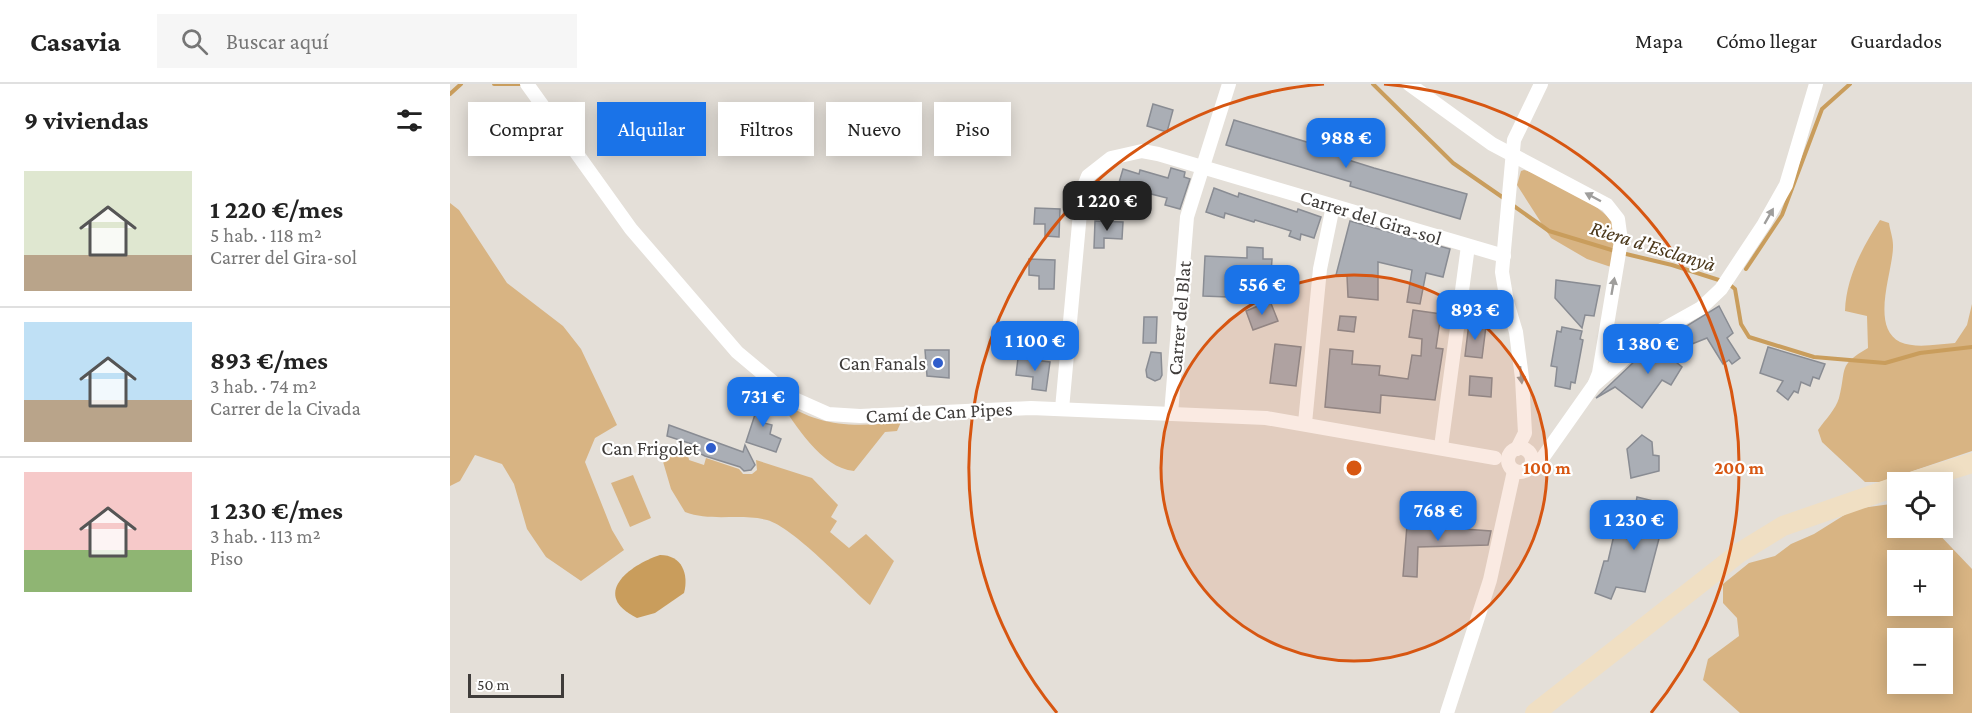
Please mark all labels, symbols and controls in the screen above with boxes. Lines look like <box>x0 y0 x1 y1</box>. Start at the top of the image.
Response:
search box <box>157 14 577 68</box>
icon: search <box>178 25 211 58</box>
text: Casavia <box>30 26 121 57</box>
text: Buscar aquí <box>226 29 328 54</box>
text: Mapa <box>1635 29 1683 53</box>
text: Cómo llegar <box>1716 29 1817 53</box>
text: Guardados <box>1850 29 1942 53</box>
chip: Comprar <box>468 102 585 156</box>
chip: Alquilar <box>597 102 706 156</box>
chip: Filtros <box>718 102 814 156</box>
chip: Nuevo <box>826 102 922 156</box>
chip: Piso <box>934 102 1011 156</box>
icon: filters <box>393 104 426 137</box>
text: 9 viviendas <box>24 106 148 135</box>
pin: 988 € <box>1304 118 1388 169</box>
text: 988 € <box>1320 126 1372 148</box>
pin: 1 220 € <box>1052 181 1162 232</box>
street label: Carrer del Gira-sol <box>1298 185 1444 249</box>
text: 1 220 € <box>1077 189 1137 211</box>
one-way arrow <box>1585 193 1602 202</box>
icon: home <box>72 195 144 267</box>
text: 1 220 €/mes <box>210 195 343 224</box>
one-way arrow <box>1764 207 1774 224</box>
water label: Riera d'Esclanyà <box>1587 216 1719 276</box>
text: 5 hab. · 118 m² <box>210 224 322 246</box>
text: Carrer del Gira-sol <box>210 246 357 268</box>
street label: Carrer del Blat <box>1163 259 1195 376</box>
pin: 556 € <box>1220 265 1304 316</box>
text: 556 € <box>1238 273 1286 295</box>
one-way arrow <box>1609 277 1618 296</box>
pin: 893 € <box>1433 290 1517 341</box>
text: 893 € <box>1451 298 1499 320</box>
pin: 1 100 € <box>980 321 1090 372</box>
pin: 1 380 € <box>1593 324 1703 375</box>
text: 1 100 € <box>1005 329 1065 351</box>
text: 1 380 € <box>1617 332 1679 354</box>
icon: home <box>72 346 144 418</box>
text: 893 €/mes <box>210 346 328 375</box>
place label: Can Fanals <box>839 352 926 374</box>
marker: Can Fanals <box>931 356 945 370</box>
one-way arrow <box>1516 366 1526 385</box>
text: 3 hab. · 74 m² <box>210 375 317 397</box>
pin: 731 € <box>721 377 805 428</box>
text: 731 € <box>741 385 785 407</box>
text: Carrer de la Civada <box>210 397 361 419</box>
street label: Camí de Can Pipes <box>865 397 1013 428</box>
place label: Can Frigolet <box>601 437 699 460</box>
marker: Can Frigolet <box>704 441 718 455</box>
centre of rings <box>1344 458 1364 478</box>
text: 100 m <box>1523 458 1571 478</box>
text: 200 m <box>1714 458 1765 478</box>
map controls <box>1887 472 1953 694</box>
button: locate <box>1887 472 1953 538</box>
pin: 768 € <box>1396 491 1480 542</box>
icon: home <box>72 496 144 568</box>
text: 1 230 €/mes <box>210 496 343 525</box>
text: 768 € <box>1414 499 1462 521</box>
pin: 1 230 € <box>1579 500 1689 551</box>
text: 1 230 € <box>1604 508 1664 530</box>
text: 3 hab. · 113 m² <box>210 525 321 547</box>
text: Piso <box>210 547 243 569</box>
button: + <box>1887 550 1953 616</box>
button: − <box>1887 628 1953 694</box>
scale bar <box>468 671 564 698</box>
text: 50 m <box>477 676 509 693</box>

